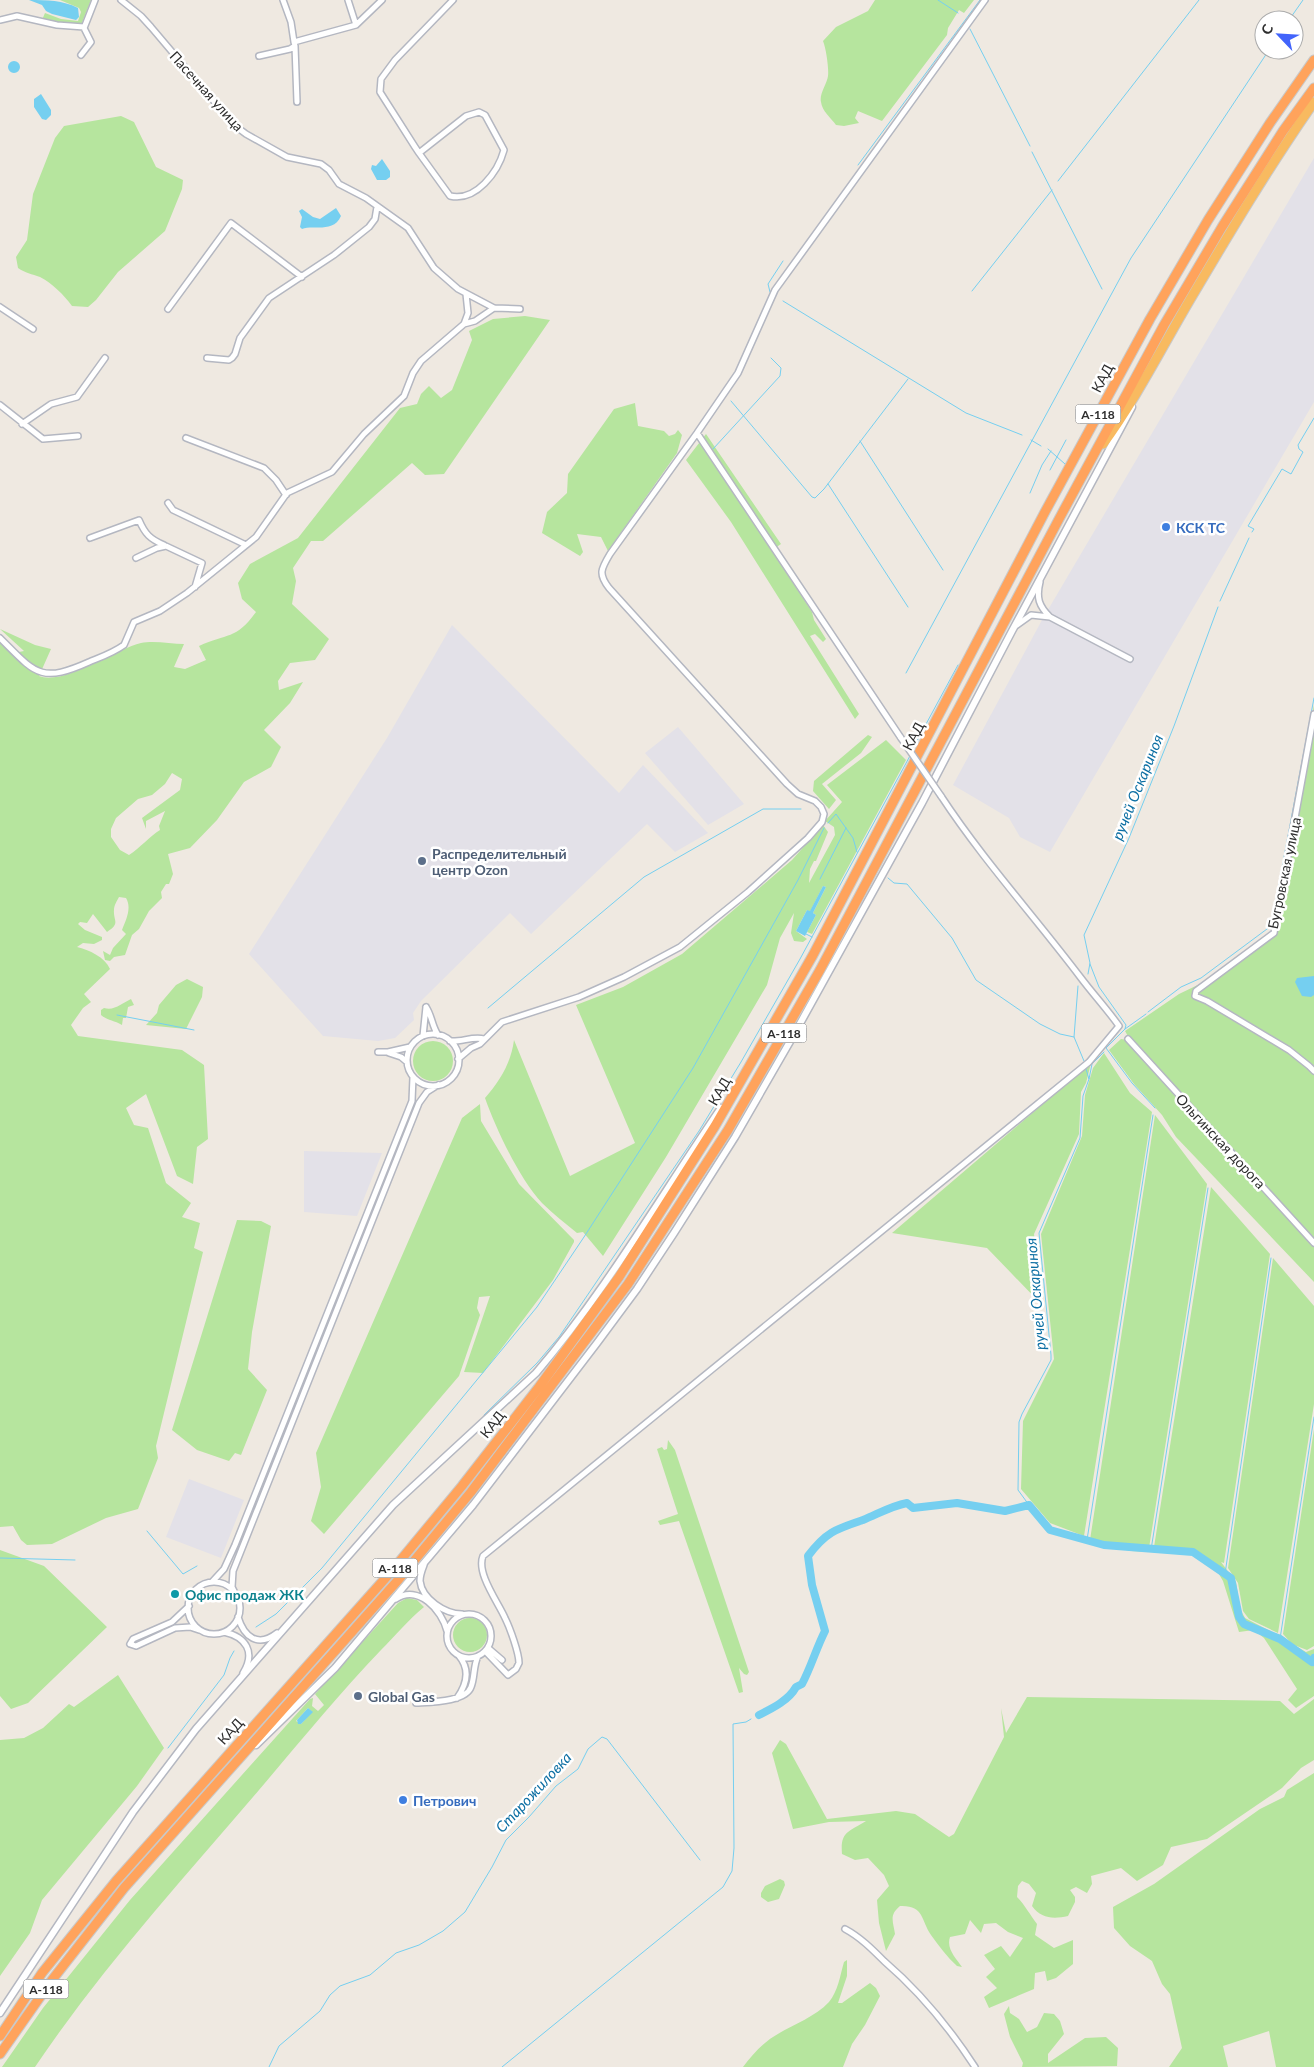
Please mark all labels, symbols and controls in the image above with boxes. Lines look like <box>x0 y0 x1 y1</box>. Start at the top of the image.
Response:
north arrow <box>1254 10 1304 60</box>
text: С <box>1257 21 1277 37</box>
street label: Пасечная улица <box>167 47 247 135</box>
street label: КАД <box>1087 361 1117 395</box>
road number: А-118 <box>1076 404 1120 424</box>
place label: КСК ТС <box>1176 519 1226 536</box>
marker: КСК ТС <box>1160 521 1172 533</box>
street label: КАД <box>898 719 928 753</box>
water label: ручей Оскариноя <box>1108 732 1166 842</box>
street label: Бугровская улица <box>1264 816 1304 930</box>
place label: Распределительный центр Ozon <box>432 845 567 878</box>
marker: Распределительный центр Ozon <box>416 855 428 867</box>
road number: А-118 <box>762 1024 806 1042</box>
street label: КАД <box>704 1074 734 1108</box>
street label: Ольгинская дорога <box>1173 1090 1269 1192</box>
water label: ручей Оскариноя <box>1021 1237 1049 1351</box>
street label: КАД <box>476 1407 508 1441</box>
road number: А-118 <box>372 1559 418 1578</box>
place label: Офис продаж ЖК <box>185 1586 304 1603</box>
marker: Офис продаж ЖК <box>169 1588 181 1600</box>
place label: Global Gas <box>368 1688 435 1705</box>
marker: Global Gas <box>352 1690 364 1702</box>
street label: КАД <box>214 1714 246 1748</box>
water label: Старожиловка <box>491 1748 575 1836</box>
place label: Петрович <box>413 1792 476 1809</box>
marker: Петрович <box>397 1794 409 1806</box>
road number: А-118 <box>23 1980 68 1998</box>

